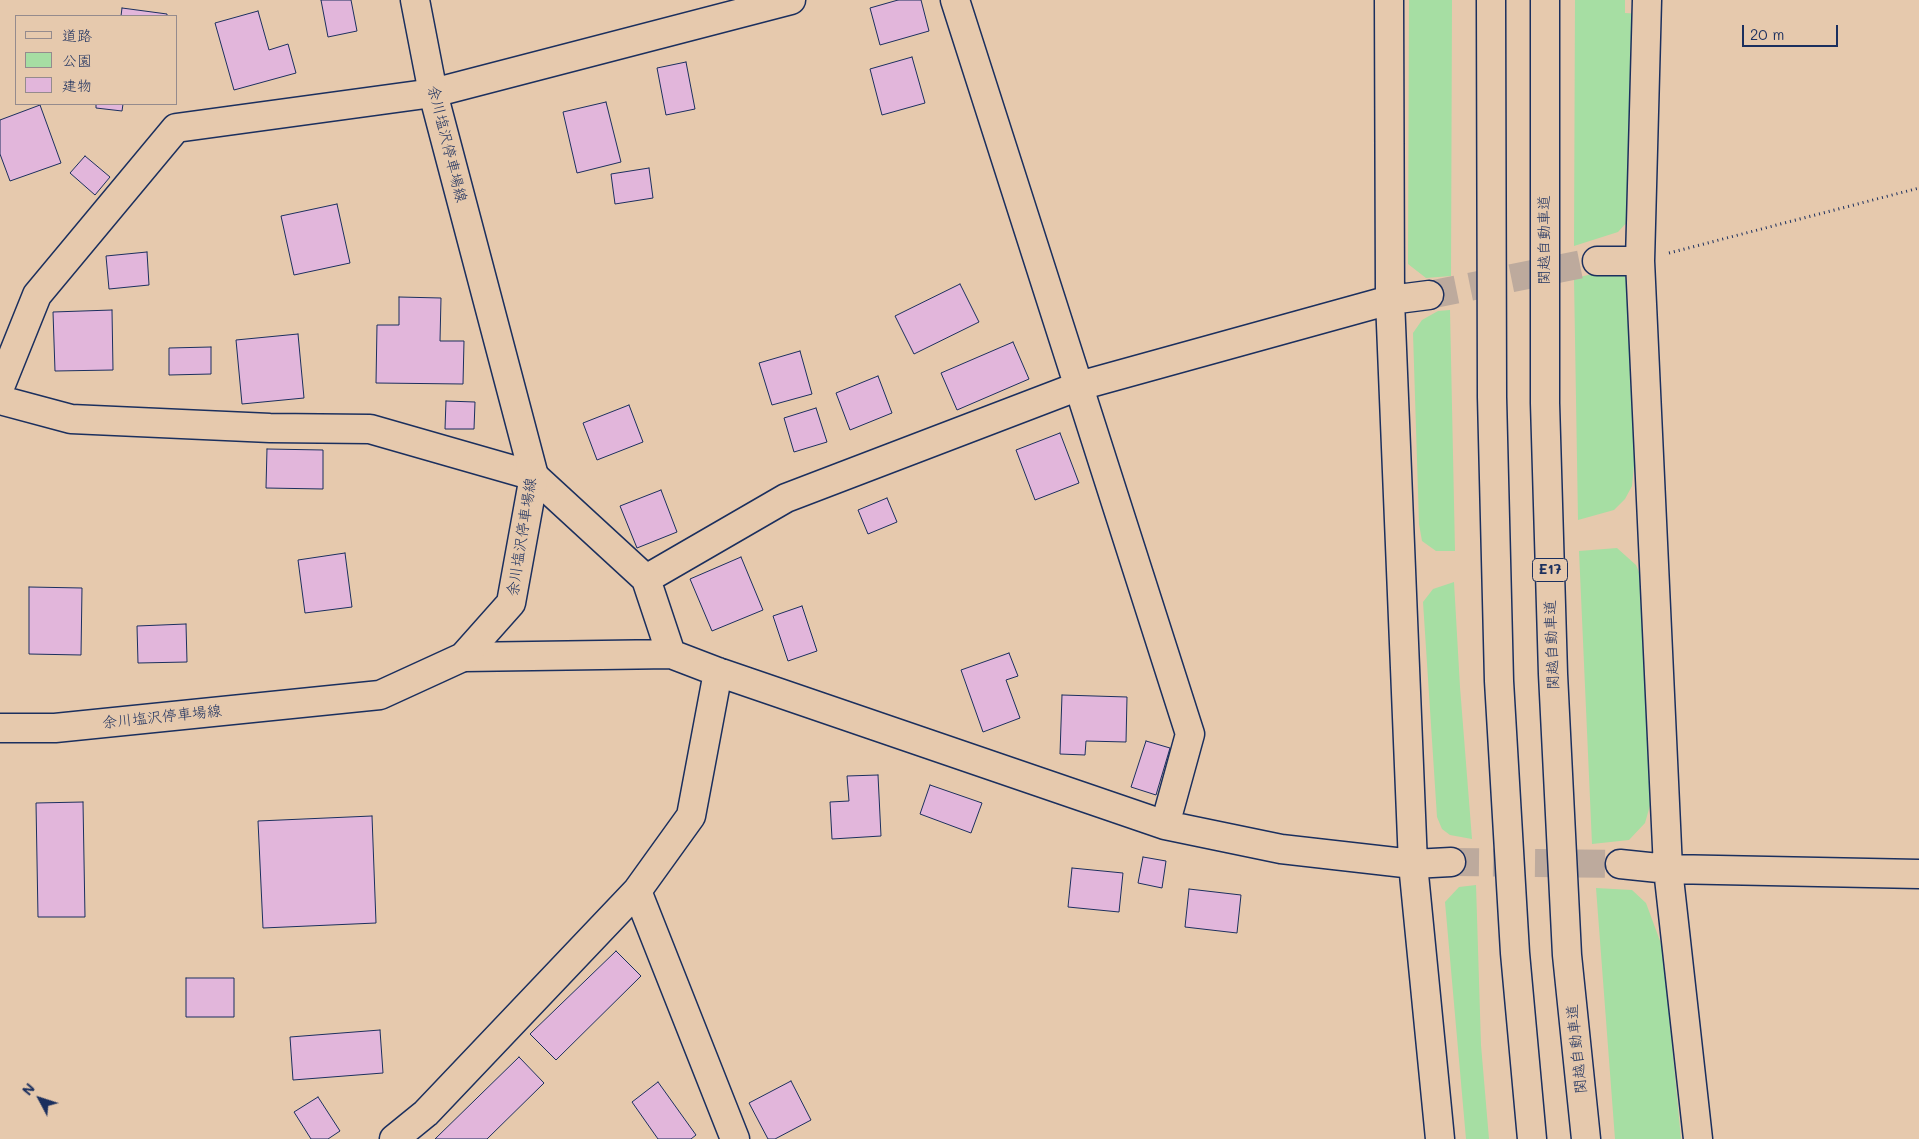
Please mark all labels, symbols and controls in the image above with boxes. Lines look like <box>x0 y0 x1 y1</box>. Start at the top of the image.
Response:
legend <box>15 15 178 105</box>
scale bar <box>1744 15 1840 47</box>
text: 20 m <box>1750 24 1784 44</box>
text: 道路 <box>62 25 92 45</box>
text: 公園 <box>62 50 92 70</box>
text: 建物 <box>62 75 92 95</box>
street label: 余川塩沢停車場線 <box>424 84 470 204</box>
street label: 関越自動車道 <box>1535 195 1553 285</box>
street label: 余川塩沢停車場線 <box>504 476 540 598</box>
road number: E17 <box>1532 558 1568 582</box>
street label: 関越自動車道 <box>1541 600 1563 690</box>
street label: 余川塩沢停車場線 <box>101 702 223 732</box>
street label: 関越自動車道 <box>1563 1003 1591 1095</box>
north arrow <box>15 1074 65 1124</box>
text: N <box>17 1079 39 1099</box>

